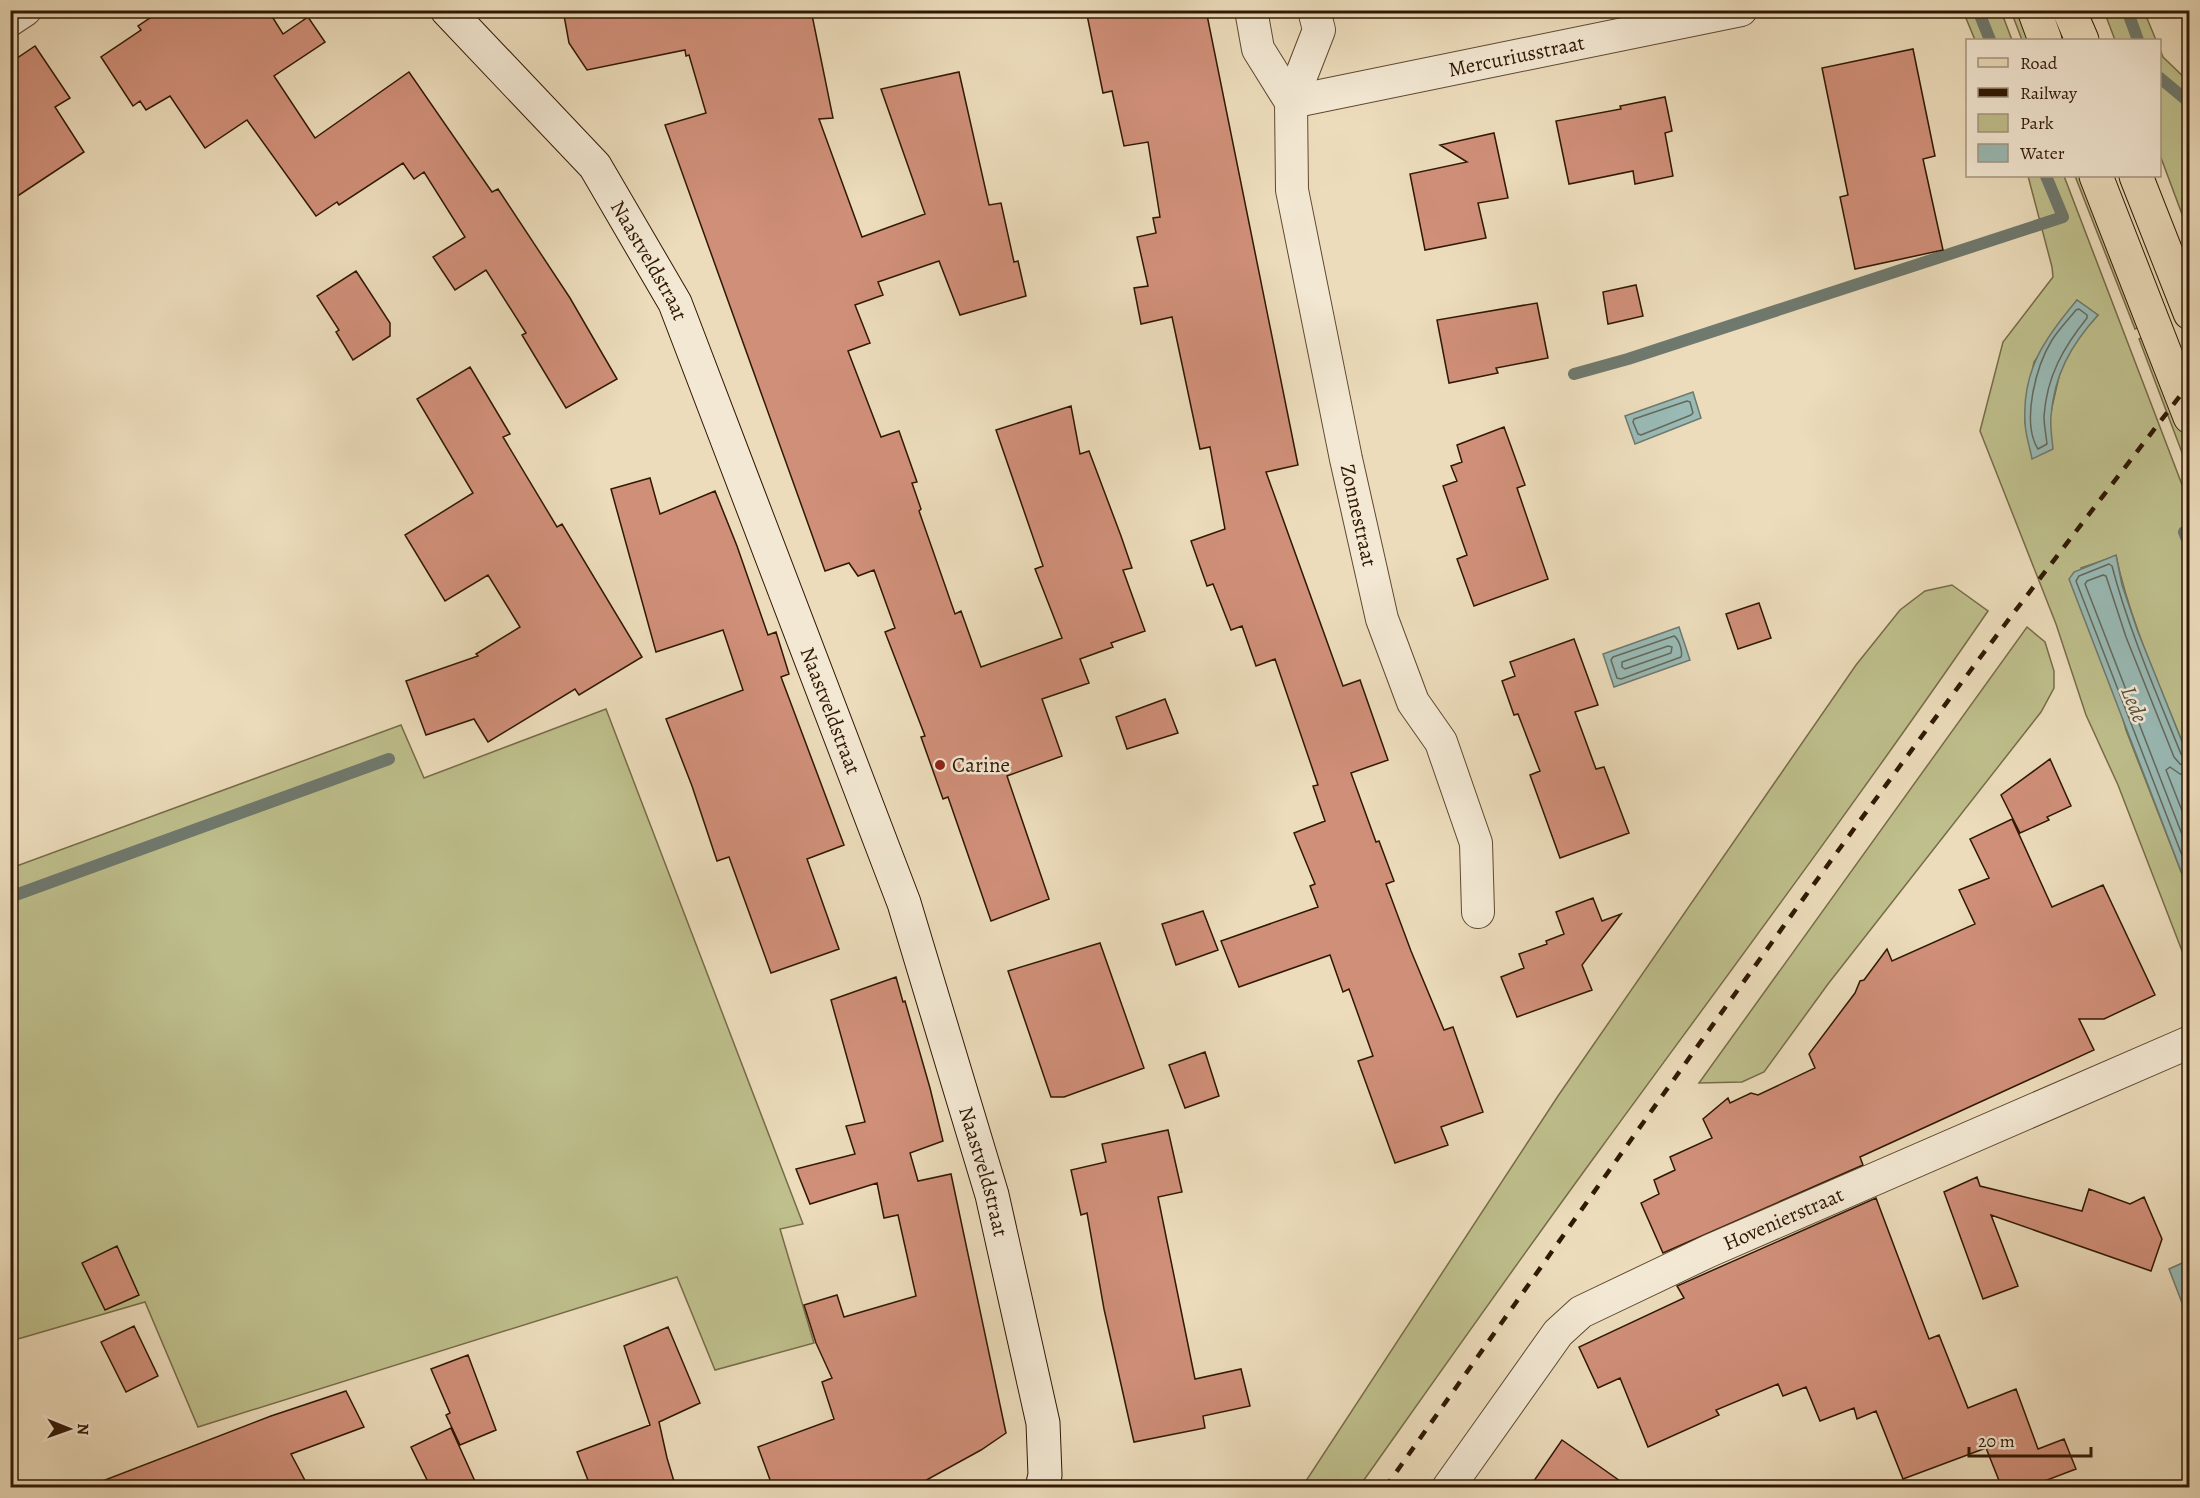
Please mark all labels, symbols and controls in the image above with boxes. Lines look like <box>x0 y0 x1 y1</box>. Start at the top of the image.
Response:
street label: Mercuriusstraat <box>1446 28 1587 84</box>
legend <box>1966 39 2161 177</box>
text: Road <box>2020 51 2058 75</box>
text: Railway <box>2020 81 2078 105</box>
text: Park <box>2020 111 2054 135</box>
text: Water <box>2019 141 2065 165</box>
street label: Naastveldstraat <box>604 195 694 324</box>
street label: Zonnestraat <box>1334 461 1384 569</box>
street label: Naastveldstraat <box>794 643 868 778</box>
water label: Lede <box>2113 682 2155 727</box>
place label: Carine <box>952 751 1010 779</box>
marker: Carine <box>933 758 947 772</box>
street label: Naastveldstraat <box>952 1103 1015 1239</box>
street label: Hovenierstraat <box>1719 1180 1848 1257</box>
north arrow <box>39 1399 99 1459</box>
scale bar <box>1969 1420 2090 1458</box>
text: N <box>72 1423 94 1436</box>
text: 20 m <box>1978 1429 2015 1453</box>

